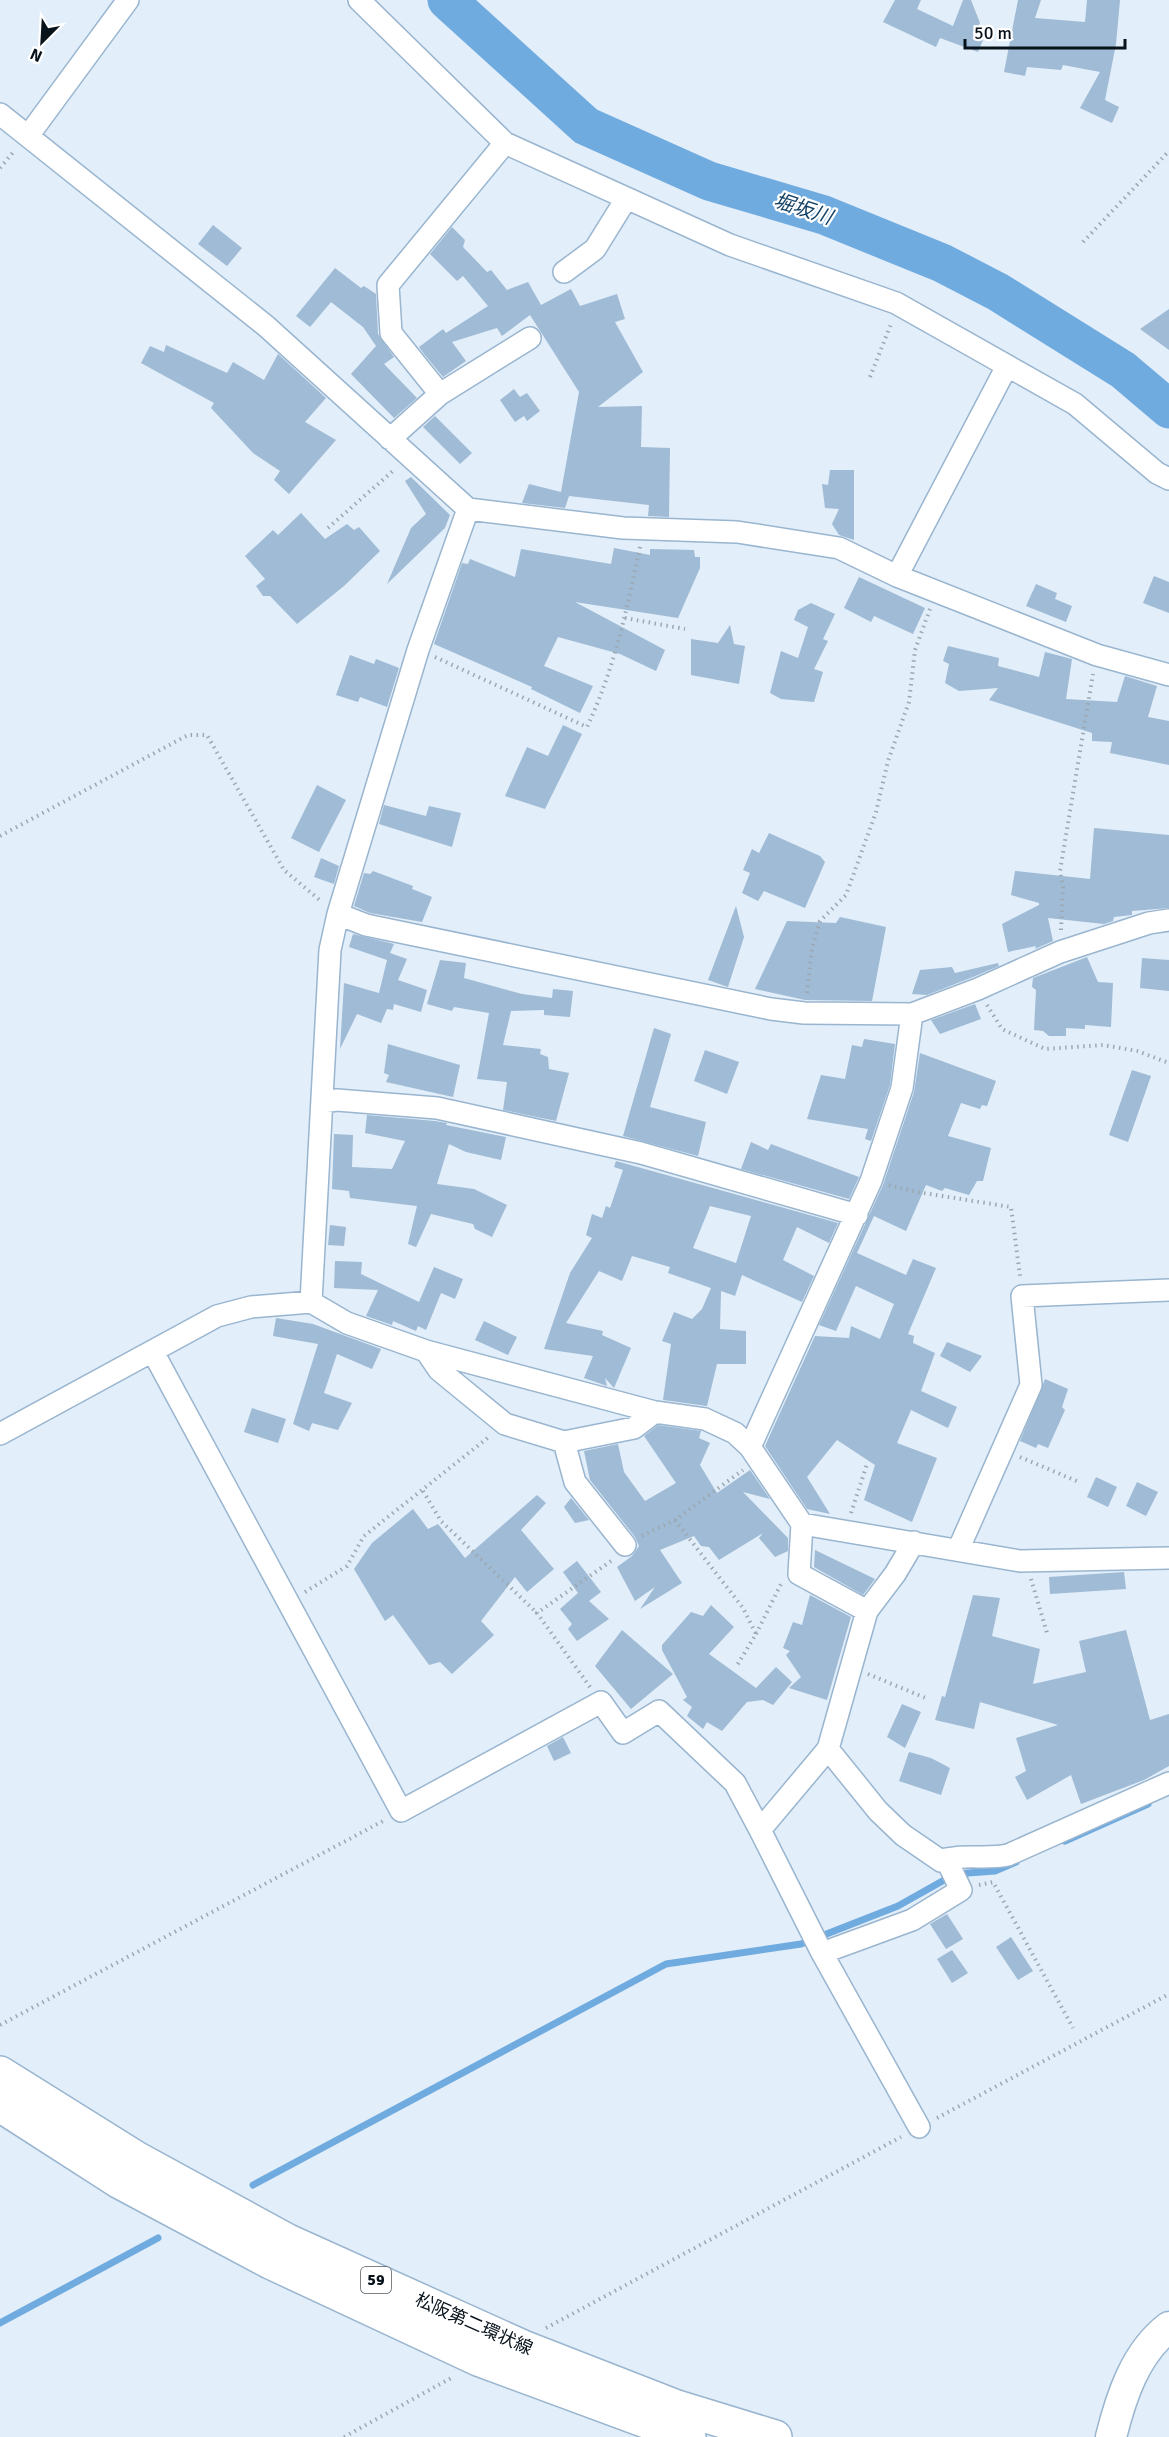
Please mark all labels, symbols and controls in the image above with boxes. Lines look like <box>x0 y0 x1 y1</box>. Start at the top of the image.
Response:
north arrow <box>12 12 72 72</box>
scale bar <box>965 12 1126 50</box>
text: 50 m <box>974 22 1012 44</box>
text: N <box>27 43 45 66</box>
water label: 堀坂川 <box>771 188 837 231</box>
road number: 59 <box>361 2267 391 2293</box>
street label: 松阪第二環状線 <box>412 2288 536 2360</box>

